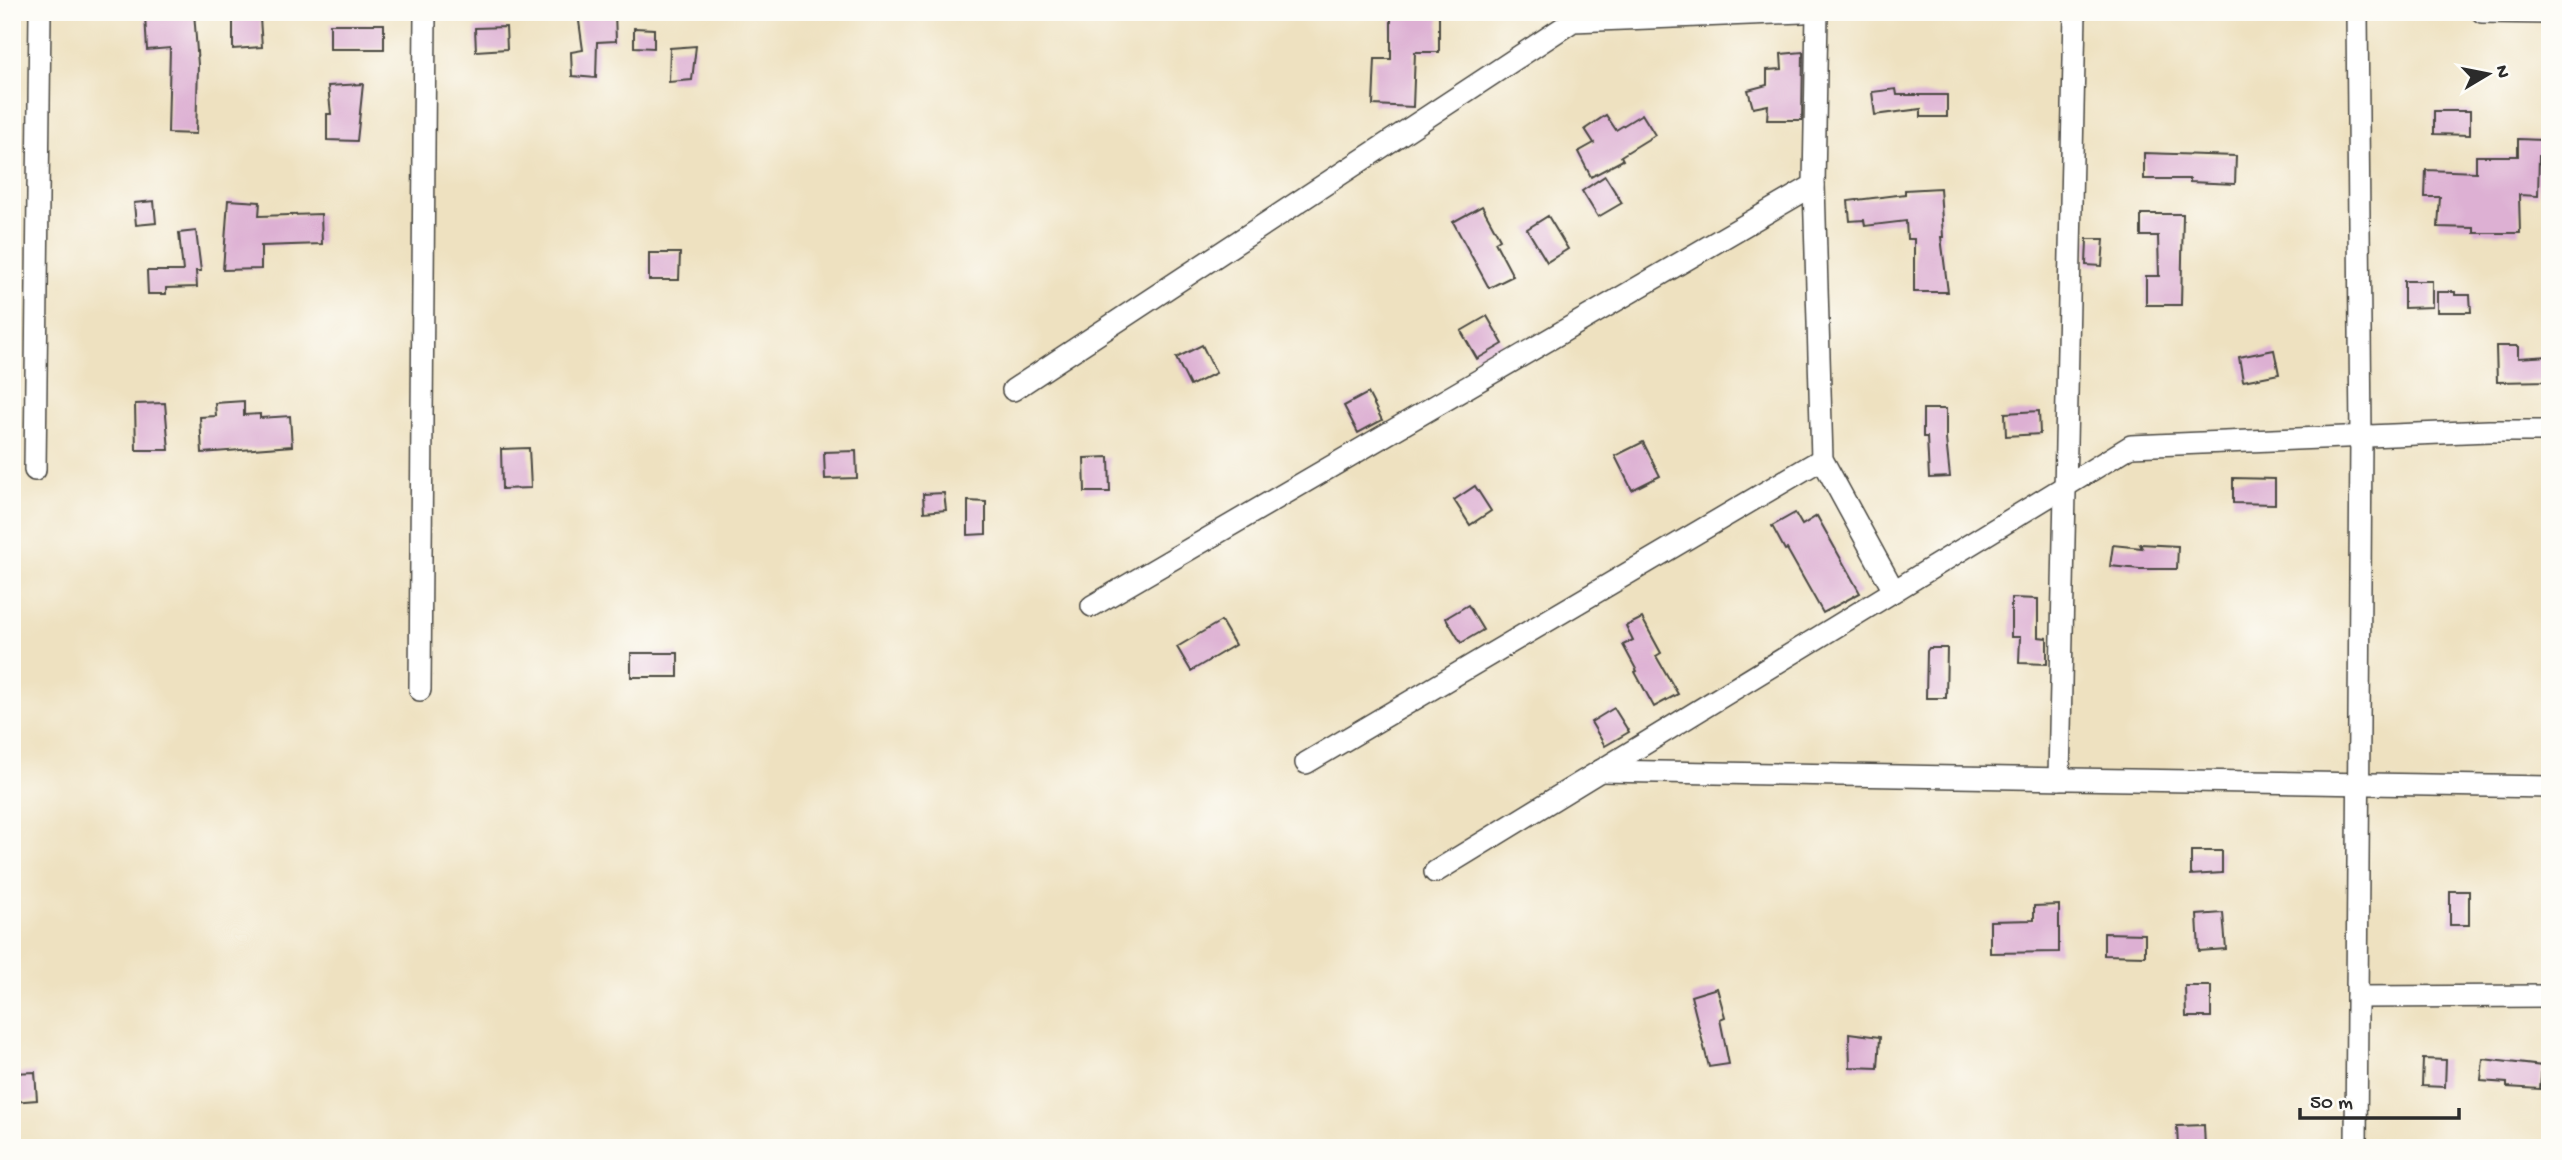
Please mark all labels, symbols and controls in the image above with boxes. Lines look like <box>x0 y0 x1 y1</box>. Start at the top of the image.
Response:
north arrow <box>2454 38 2524 108</box>
text: N <box>2489 64 2514 80</box>
scale bar <box>2300 1076 2459 1120</box>
text: 50 m <box>2310 1092 2353 1117</box>

